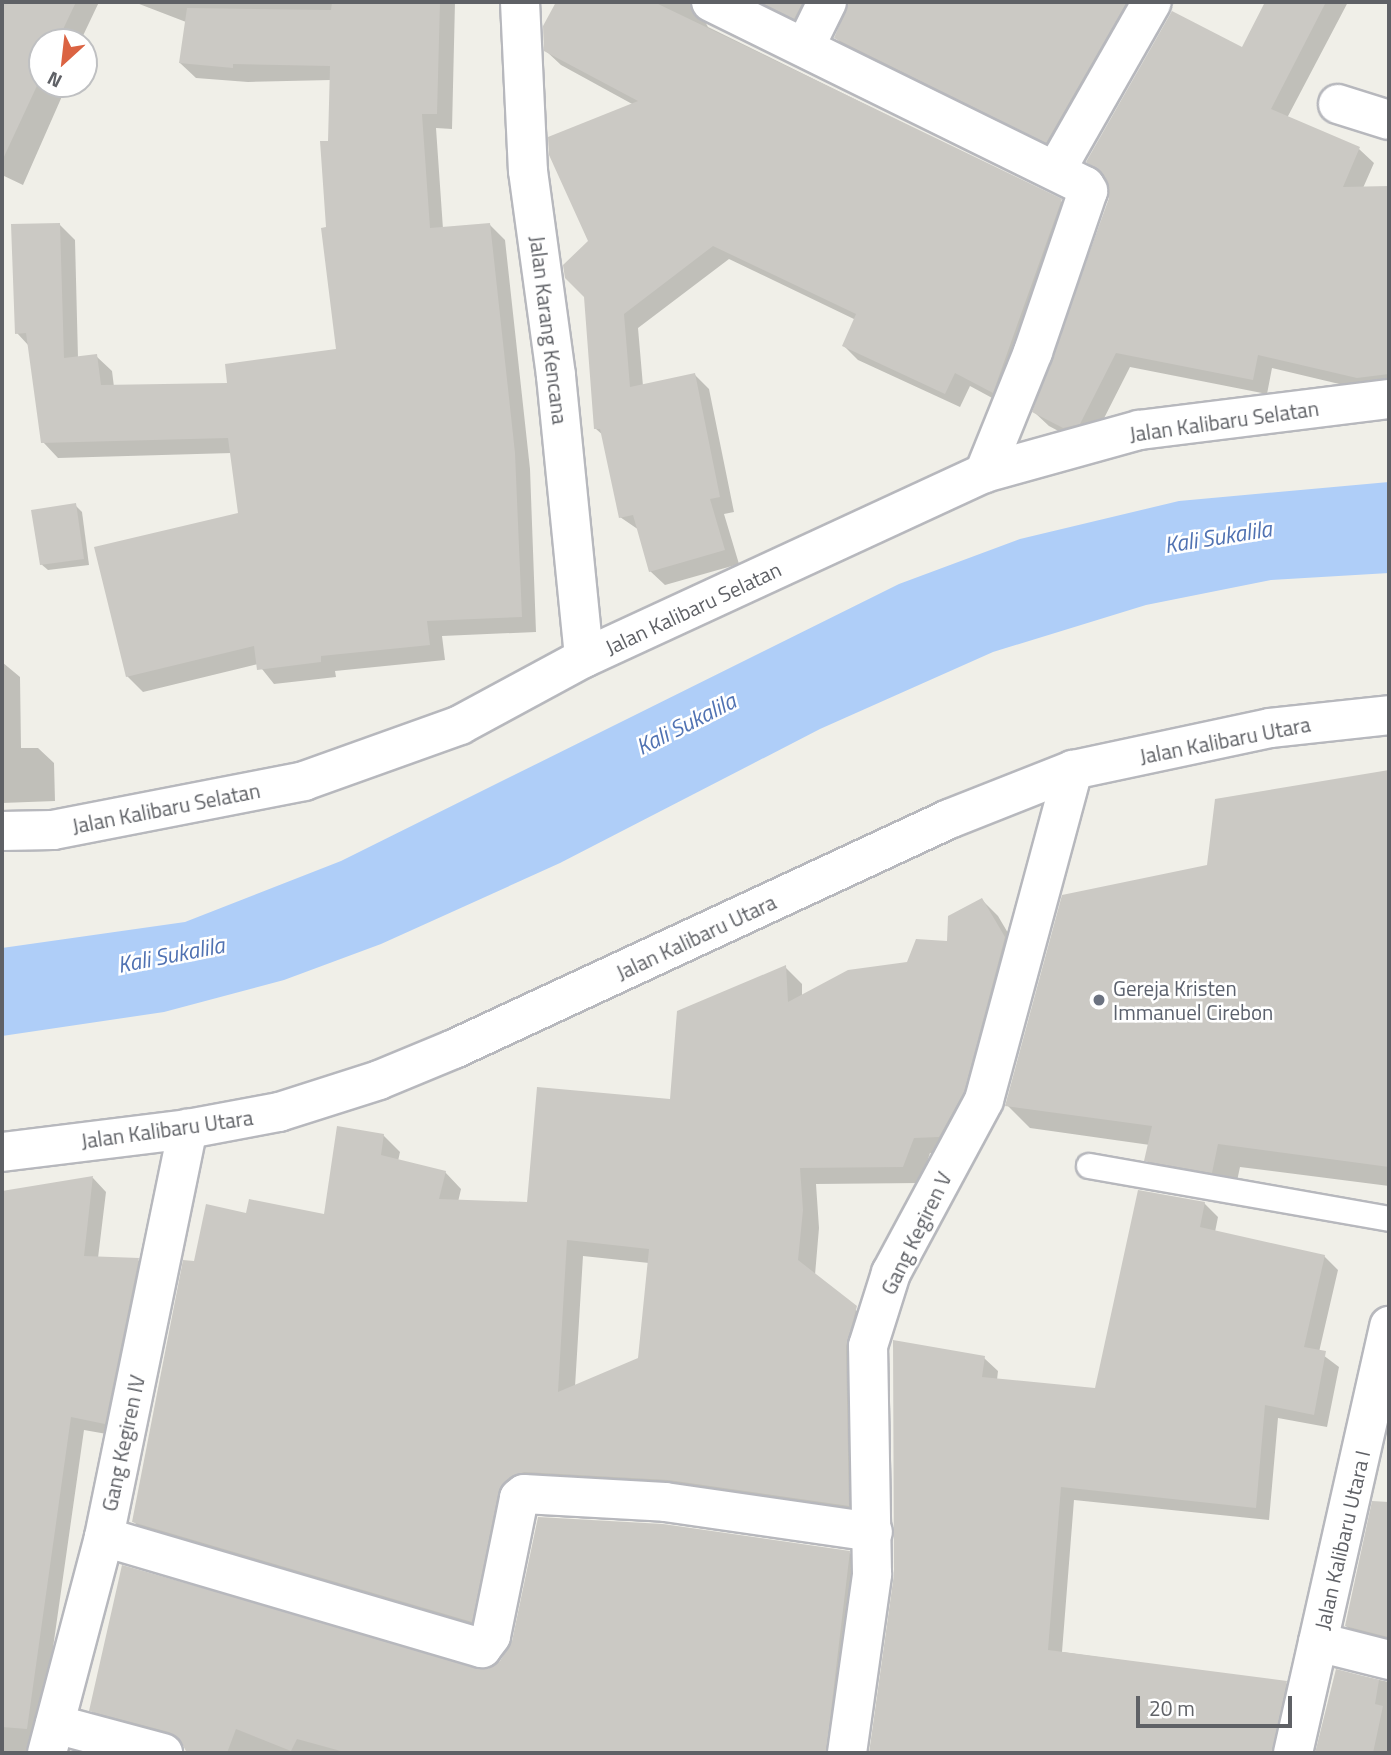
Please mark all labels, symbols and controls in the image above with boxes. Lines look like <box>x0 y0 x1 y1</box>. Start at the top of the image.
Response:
north arrow <box>28 28 98 98</box>
text: N <box>42 64 67 96</box>
street label: Jalan Karang Kencana <box>525 234 573 426</box>
street label: Jalan Kalibaru Selatan <box>1128 395 1320 447</box>
water label: Kali Sukalila <box>1162 515 1274 559</box>
street label: Jalan Kalibaru Selatan <box>601 556 785 660</box>
water label: Kali Sukalila <box>632 687 740 761</box>
street label: Jalan Kalibaru Utara <box>1137 711 1313 769</box>
street label: Jalan Kalibaru Selatan <box>70 777 262 839</box>
street label: Jalan Kalibaru Utara <box>612 889 780 985</box>
water label: Kali Sukalila <box>115 931 227 979</box>
place label: Gereja Kristen Immanuel Cirebon <box>1113 975 1273 1025</box>
marker: Gereja Kristen Immanuel Cirebon <box>1091 992 1107 1008</box>
street label: Jalan Kalibaru Utara <box>79 1104 255 1154</box>
street label: Gang Kegiren V <box>875 1167 957 1299</box>
street label: Gang Kegiren IV <box>96 1373 150 1513</box>
street label: Jalan Kalibaru Utara I <box>1309 1448 1375 1632</box>
scale bar <box>1139 1682 1295 1726</box>
text: 20 m <box>1149 1692 1195 1724</box>

